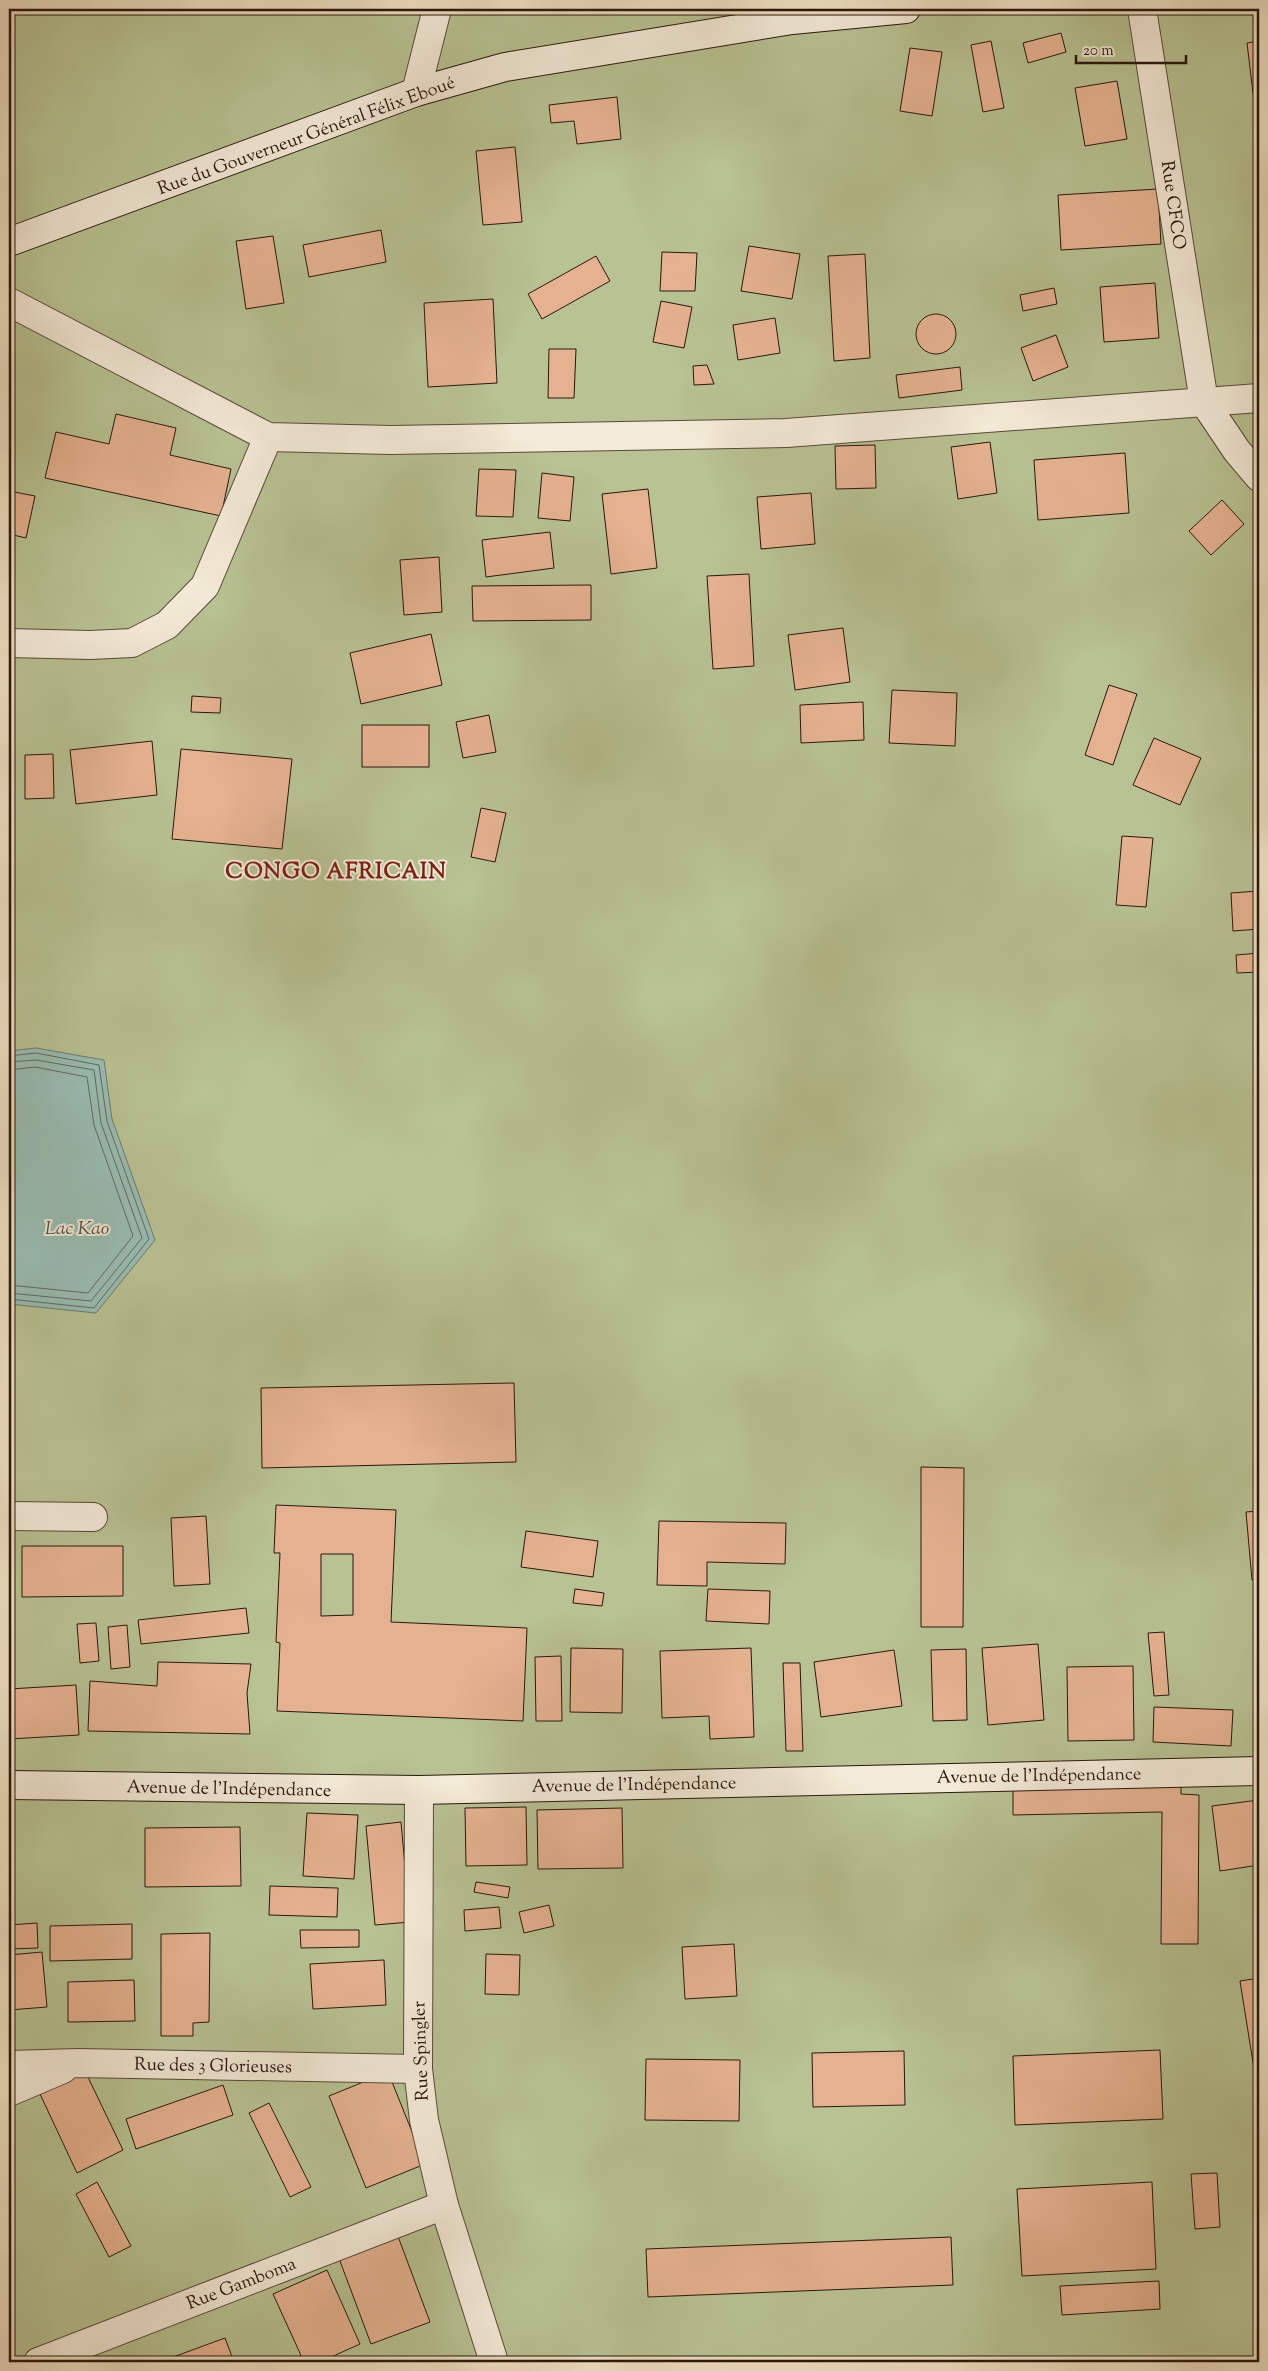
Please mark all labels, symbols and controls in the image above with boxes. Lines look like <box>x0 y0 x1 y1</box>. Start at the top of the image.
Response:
scale bar <box>1076 32 1186 64</box>
text: 20 m <box>1083 41 1114 62</box>
street label: Rue du Gouverneur Général Félix Eboué <box>154 71 459 203</box>
street label: Rue CFCO <box>1153 159 1191 251</box>
district label: CONGO AFRICAIN <box>225 857 447 889</box>
water label: Lac Kao <box>45 1216 109 1243</box>
street label: Avenue de l'Indépendance <box>937 1762 1142 1792</box>
street label: Avenue de l'Indépendance <box>532 1771 737 1801</box>
street label: Avenue de l'Indépendance <box>126 1775 331 1805</box>
street label: Rue Spingler <box>407 2000 437 2101</box>
street label: Rue des 3 Glorieuses <box>134 2053 292 2081</box>
street label: Rue Gamboma <box>183 2252 300 2318</box>

